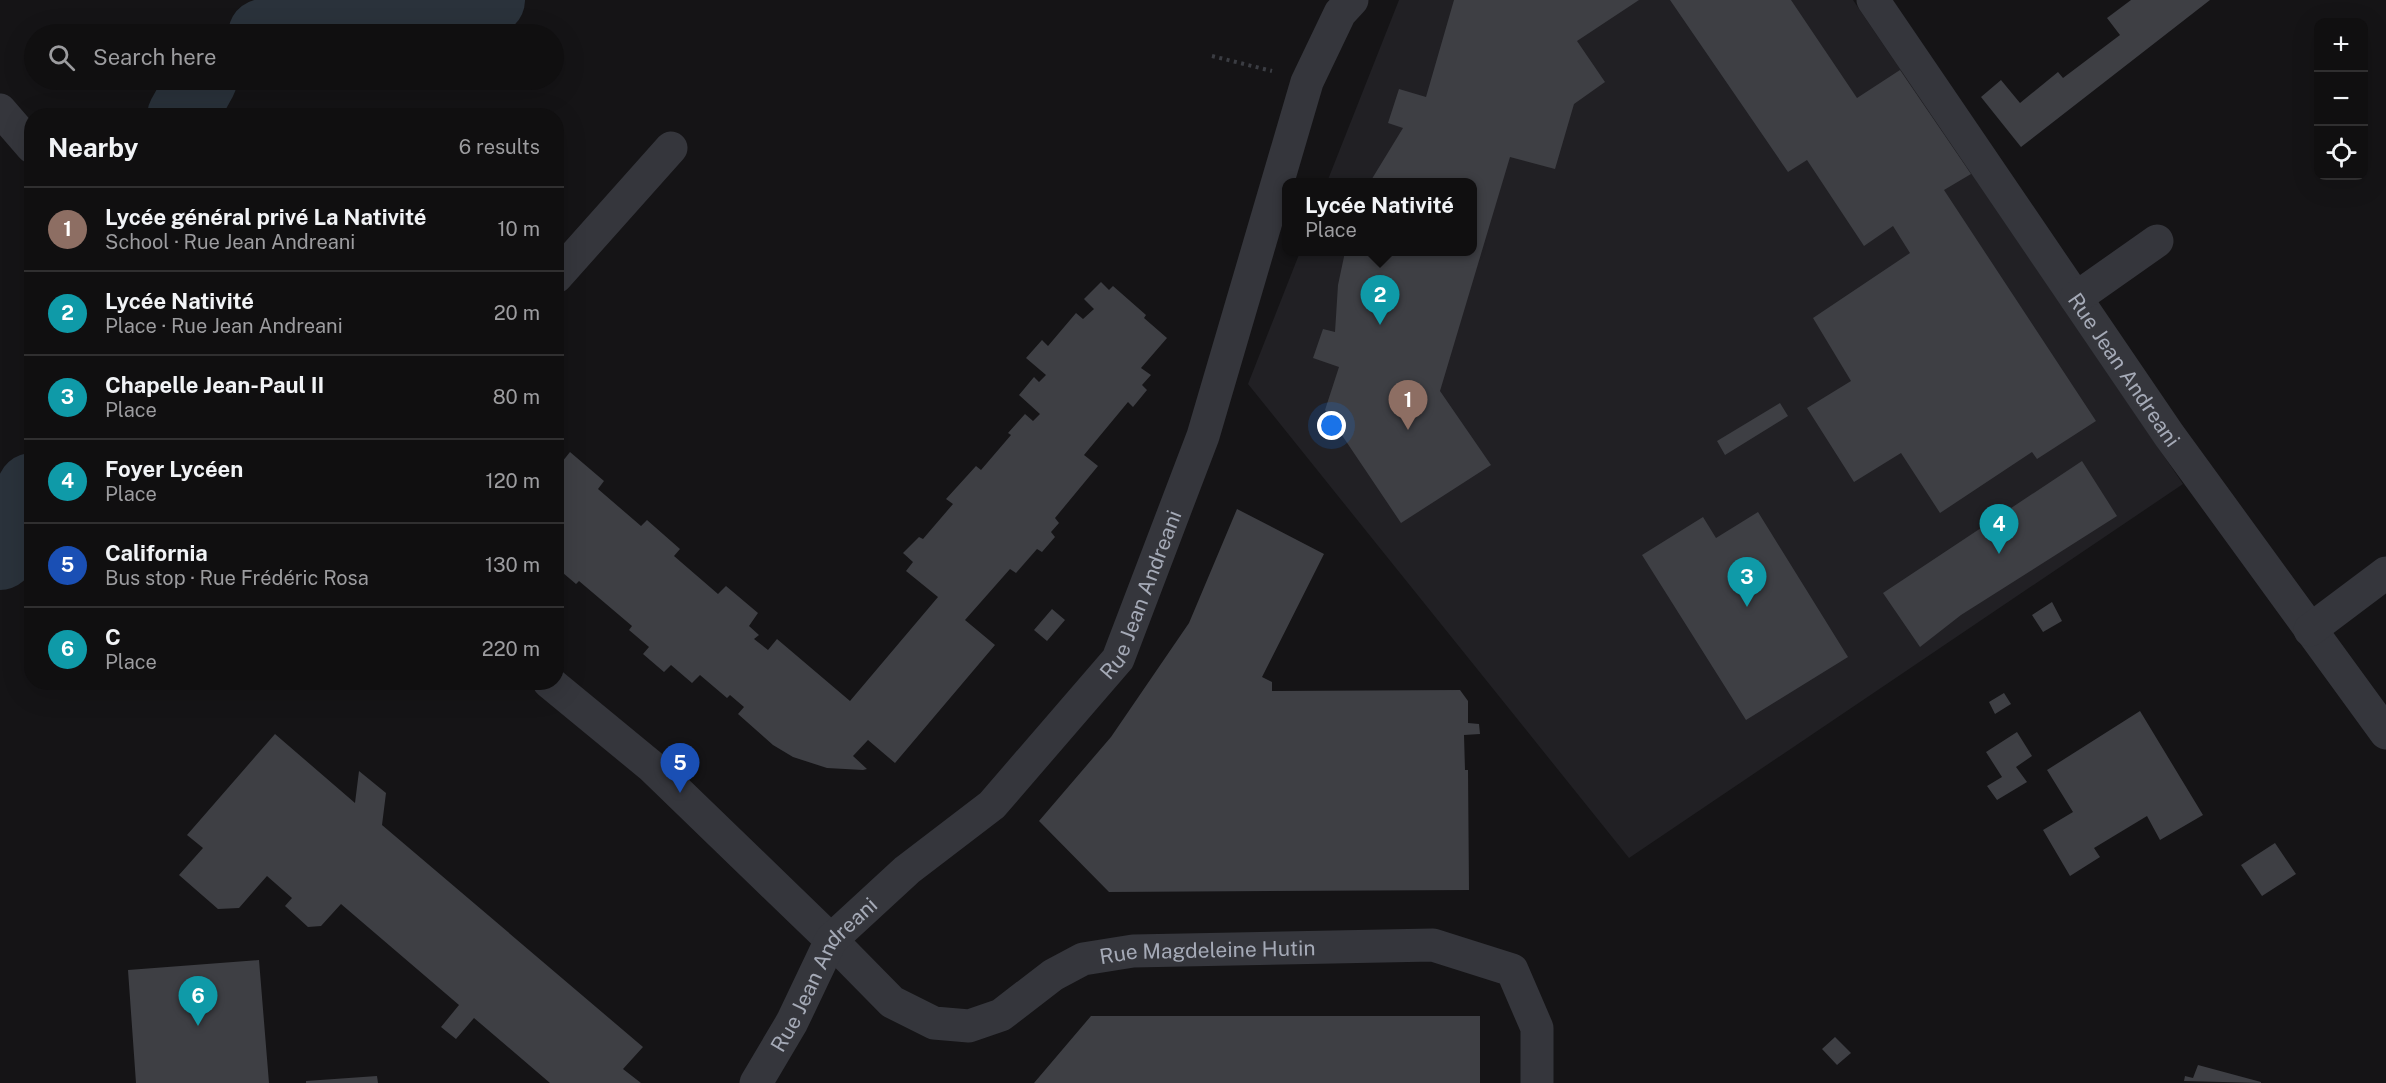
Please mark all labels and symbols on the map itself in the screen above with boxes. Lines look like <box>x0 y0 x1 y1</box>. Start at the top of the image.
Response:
pin: 2 <box>1360 276 1400 325</box>
street label: Rue Jean Andreani <box>2063 288 2186 451</box>
pin: 1 <box>1388 380 1428 430</box>
your location <box>1317 411 1346 440</box>
pin: 4 <box>1980 504 2018 554</box>
street label: Rue Jean Andreani <box>1094 507 1186 684</box>
pin: 3 <box>1728 558 1766 607</box>
pin: 5 <box>660 744 700 793</box>
street label: Rue Jean Andreani <box>765 892 882 1056</box>
street label: Rue Magdeleine Hutin <box>1098 935 1316 969</box>
pin: 6 <box>178 976 218 1026</box>

